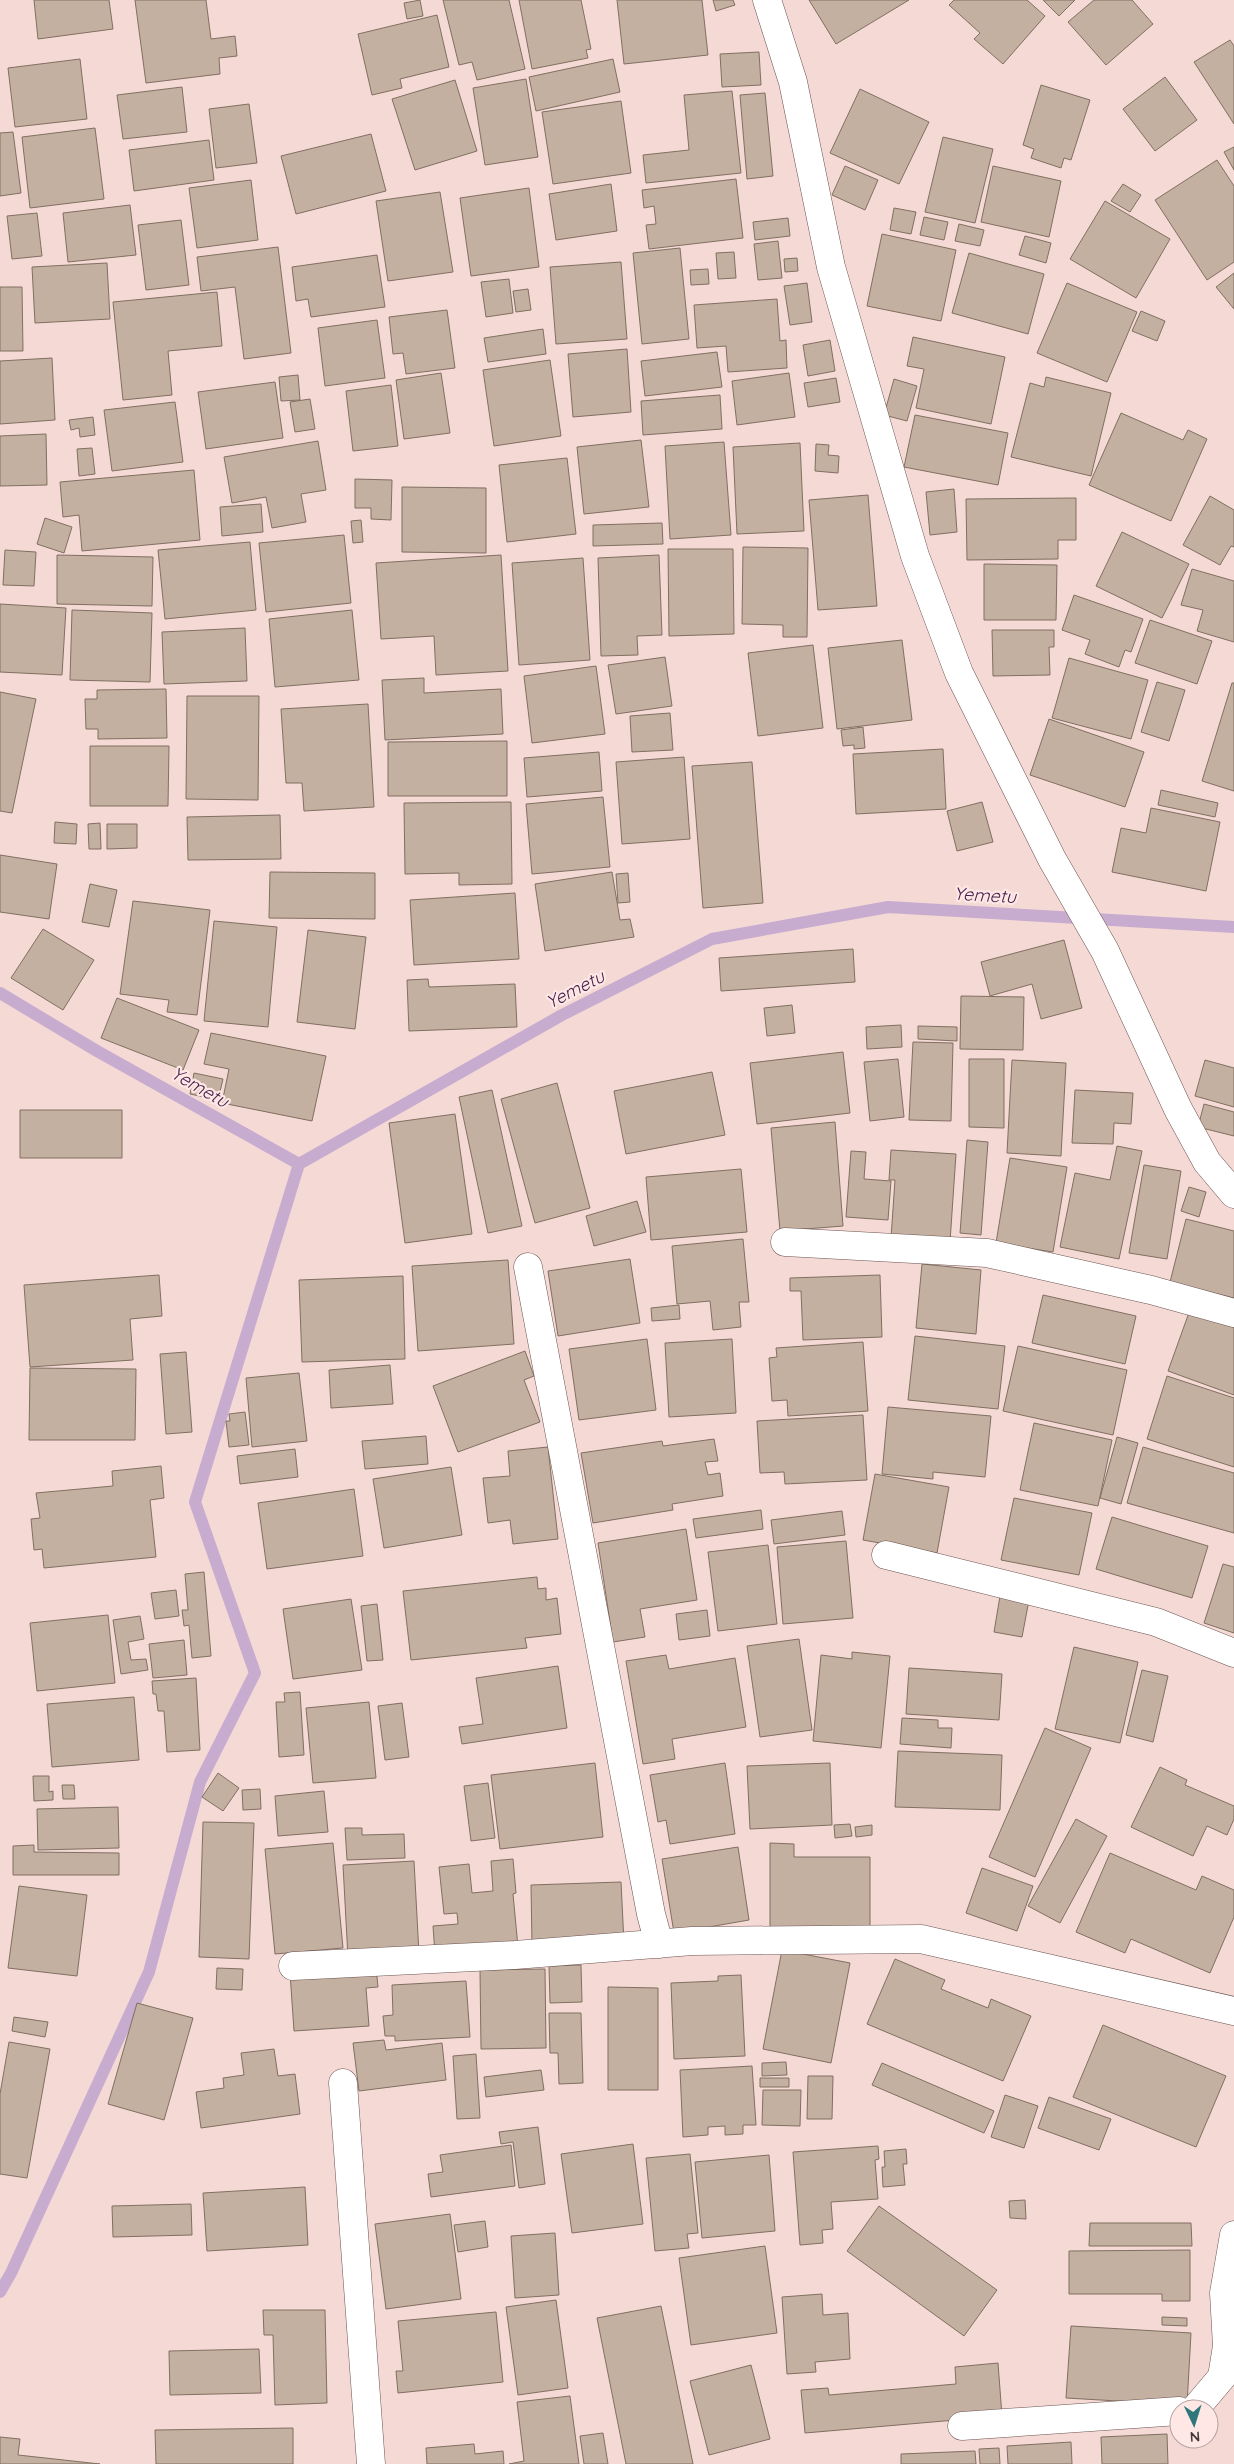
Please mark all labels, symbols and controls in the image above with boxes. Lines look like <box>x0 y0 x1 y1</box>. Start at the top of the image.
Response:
water label: Yemetu <box>953 882 1019 908</box>
water label: Yemetu <box>542 964 610 1013</box>
water label: Yemetu <box>167 1061 234 1113</box>
north arrow <box>1169 2399 1219 2449</box>
text: N <box>1189 2428 1201 2446</box>

